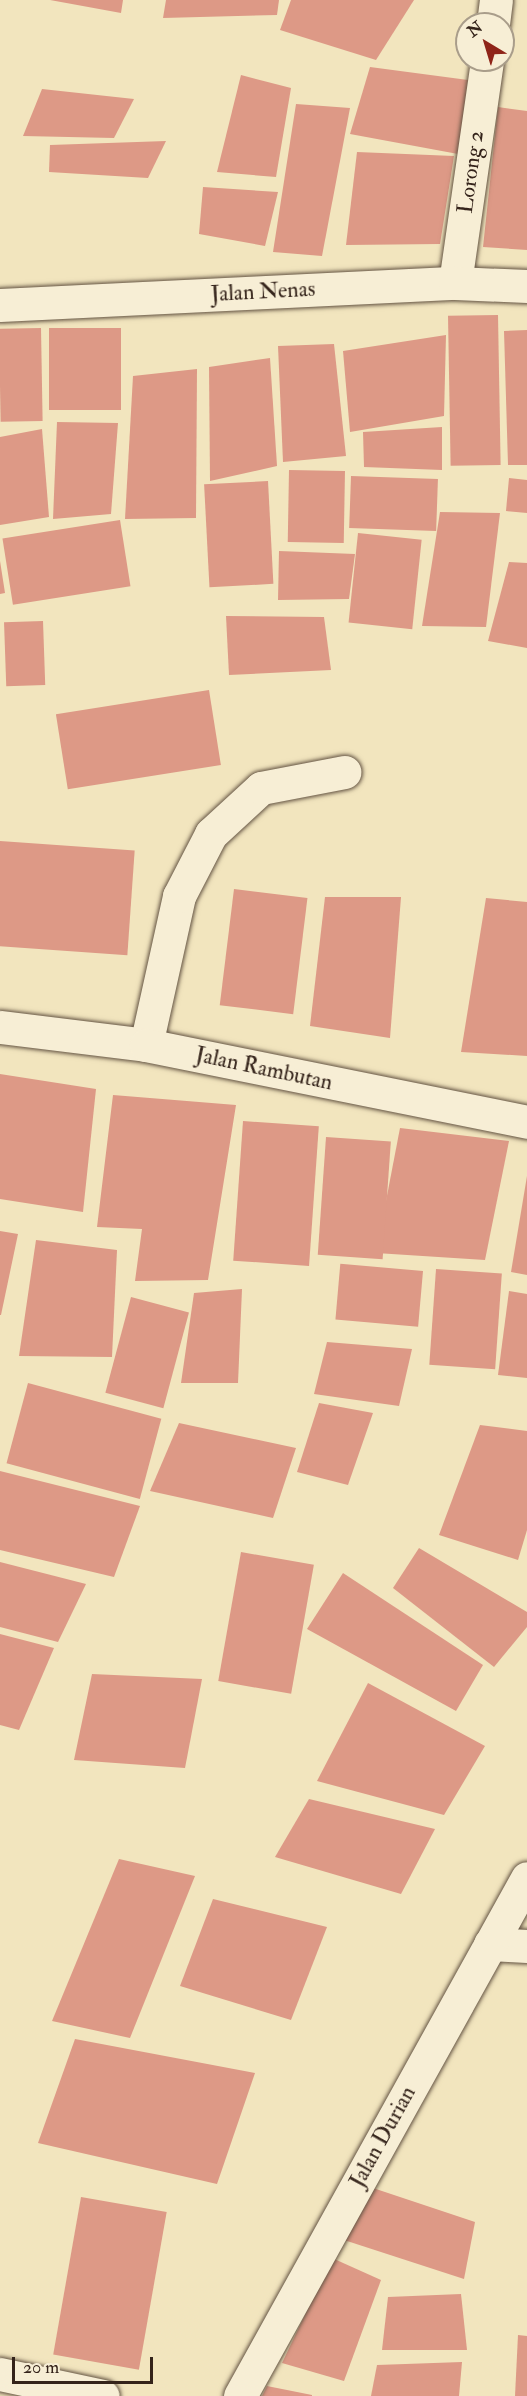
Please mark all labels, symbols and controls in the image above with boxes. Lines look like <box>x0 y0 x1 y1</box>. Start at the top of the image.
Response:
north arrow <box>455 12 515 72</box>
text: N <box>463 17 487 42</box>
street label: Lorong 2 <box>452 129 490 215</box>
street label: Jalan Nenas <box>210 276 316 308</box>
street label: Jalan Rambutan <box>193 1042 335 1096</box>
street label: Jalan Durian <box>344 2082 422 2192</box>
scale bar <box>15 2345 156 2383</box>
text: 20 m <box>23 2356 59 2379</box>

